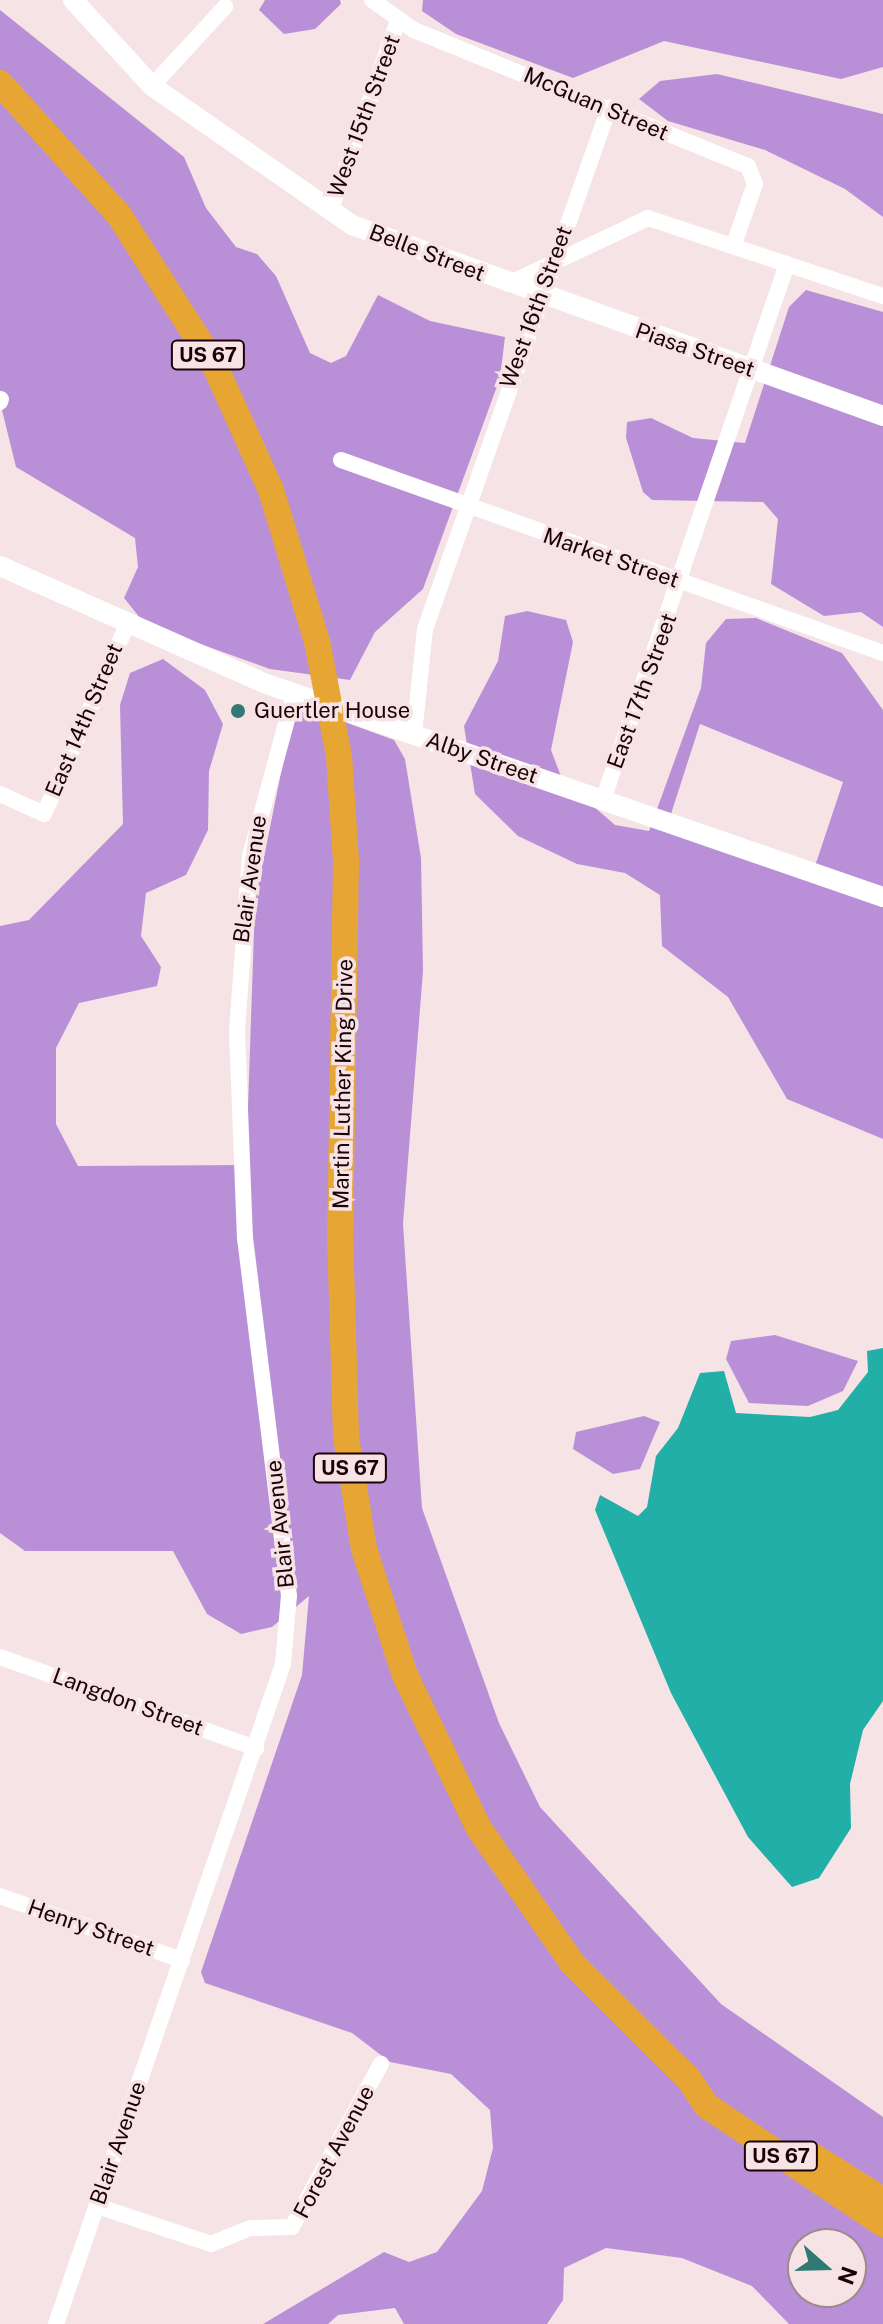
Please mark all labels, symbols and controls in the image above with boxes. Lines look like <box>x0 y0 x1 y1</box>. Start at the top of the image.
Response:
street label: West 15th Street <box>322 31 406 201</box>
street label: McGuan Street <box>520 62 672 146</box>
street label: Belle Street <box>365 219 489 287</box>
street label: West 16th Street <box>494 222 578 392</box>
street label: Piasa Street <box>632 317 758 383</box>
road number: US 67 <box>170 339 246 371</box>
street label: Market Street <box>540 522 682 594</box>
street label: East 17th Street <box>602 610 682 772</box>
street label: East 14th Street <box>40 639 128 801</box>
place label: Guertler House <box>254 698 410 724</box>
marker: Guertler House <box>229 702 247 720</box>
street label: Alby Street <box>423 727 541 789</box>
street label: Blair Avenue <box>228 814 272 944</box>
street label: Martin Luther King Drive <box>328 959 358 1209</box>
road number: US 67 <box>312 1452 388 1484</box>
street label: Blair Avenue <box>260 1459 300 1589</box>
street label: Langdon Street <box>49 1663 207 1741</box>
street label: Henry Street <box>24 1894 158 1962</box>
street label: Blair Avenue <box>85 2078 151 2208</box>
street label: Forest Avenue <box>288 2081 380 2223</box>
road number: US 67 <box>743 2140 819 2172</box>
north arrow <box>787 2228 867 2308</box>
text: N <box>833 2263 863 2288</box>

